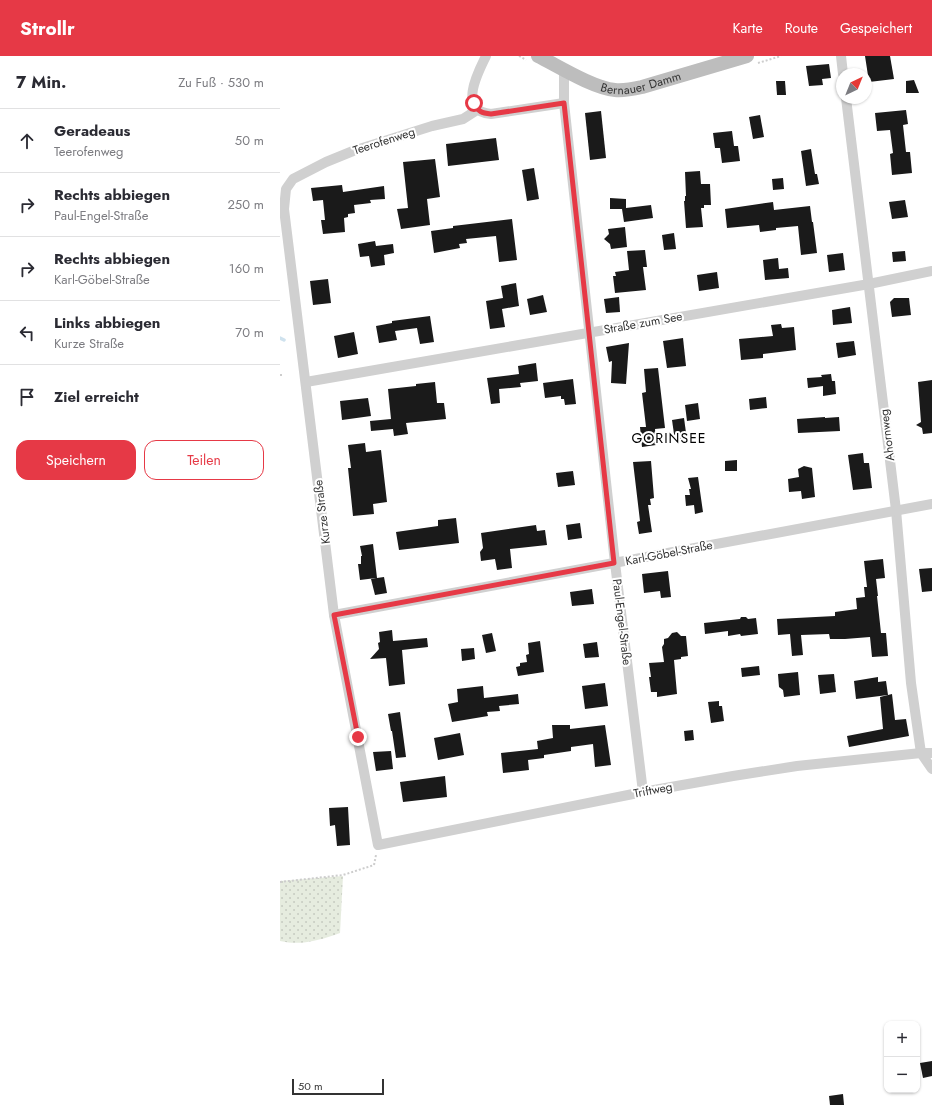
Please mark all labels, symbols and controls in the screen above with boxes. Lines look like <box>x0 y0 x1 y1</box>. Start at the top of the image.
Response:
text: Strollr <box>20 15 75 42</box>
text: Karte <box>733 18 763 38</box>
text: Route <box>785 18 818 38</box>
text: Gespeichert <box>840 18 912 38</box>
street label: Bernauer Damm <box>598 67 683 99</box>
north arrow <box>836 68 872 104</box>
text: 7 Min. <box>16 70 66 94</box>
text: Zu Fuß · 530 m <box>178 73 264 92</box>
route start <box>465 94 483 112</box>
text: Geradeaus <box>54 120 130 142</box>
street label: Teerofenweg <box>351 123 417 159</box>
icon: ahead <box>16 130 38 152</box>
text: 50 m <box>235 131 264 150</box>
text: Teerofenweg <box>54 142 123 161</box>
text: Rechts abbiegen <box>54 184 170 206</box>
icon: right <box>16 194 38 216</box>
text: 250 m <box>227 195 264 214</box>
text: Paul-Engel-Straße <box>54 206 148 225</box>
text: Rechts abbiegen <box>54 248 170 270</box>
icon: right <box>16 258 38 280</box>
text: 160 m <box>229 259 264 278</box>
text: Karl-Göbel-Straße <box>54 270 150 289</box>
street label: Straße zum See <box>602 307 684 339</box>
text: Links abbiegen <box>54 312 160 334</box>
icon: left <box>16 322 38 344</box>
text: 70 m <box>235 323 264 342</box>
text: Kurze Straße <box>54 334 124 353</box>
icon: arrive <box>16 386 38 408</box>
text: Ziel erreicht <box>54 386 139 408</box>
street label: Ahornweg <box>875 408 899 462</box>
district label: GORINSEE <box>631 428 707 448</box>
button: Speichern <box>16 440 136 480</box>
button: Teilen <box>144 440 264 480</box>
street label: Kurze Straße <box>309 479 335 545</box>
street label: Karl-Göbel-Straße <box>624 536 714 570</box>
street label: Paul-Engel-Straße <box>608 578 636 666</box>
route end <box>349 728 367 746</box>
street label: Triftweg <box>632 777 674 803</box>
map controls <box>884 1021 920 1093</box>
button: + <box>884 1021 920 1057</box>
button: − <box>884 1057 920 1093</box>
scale bar <box>292 1077 384 1096</box>
text: 50 m <box>298 1078 323 1094</box>

